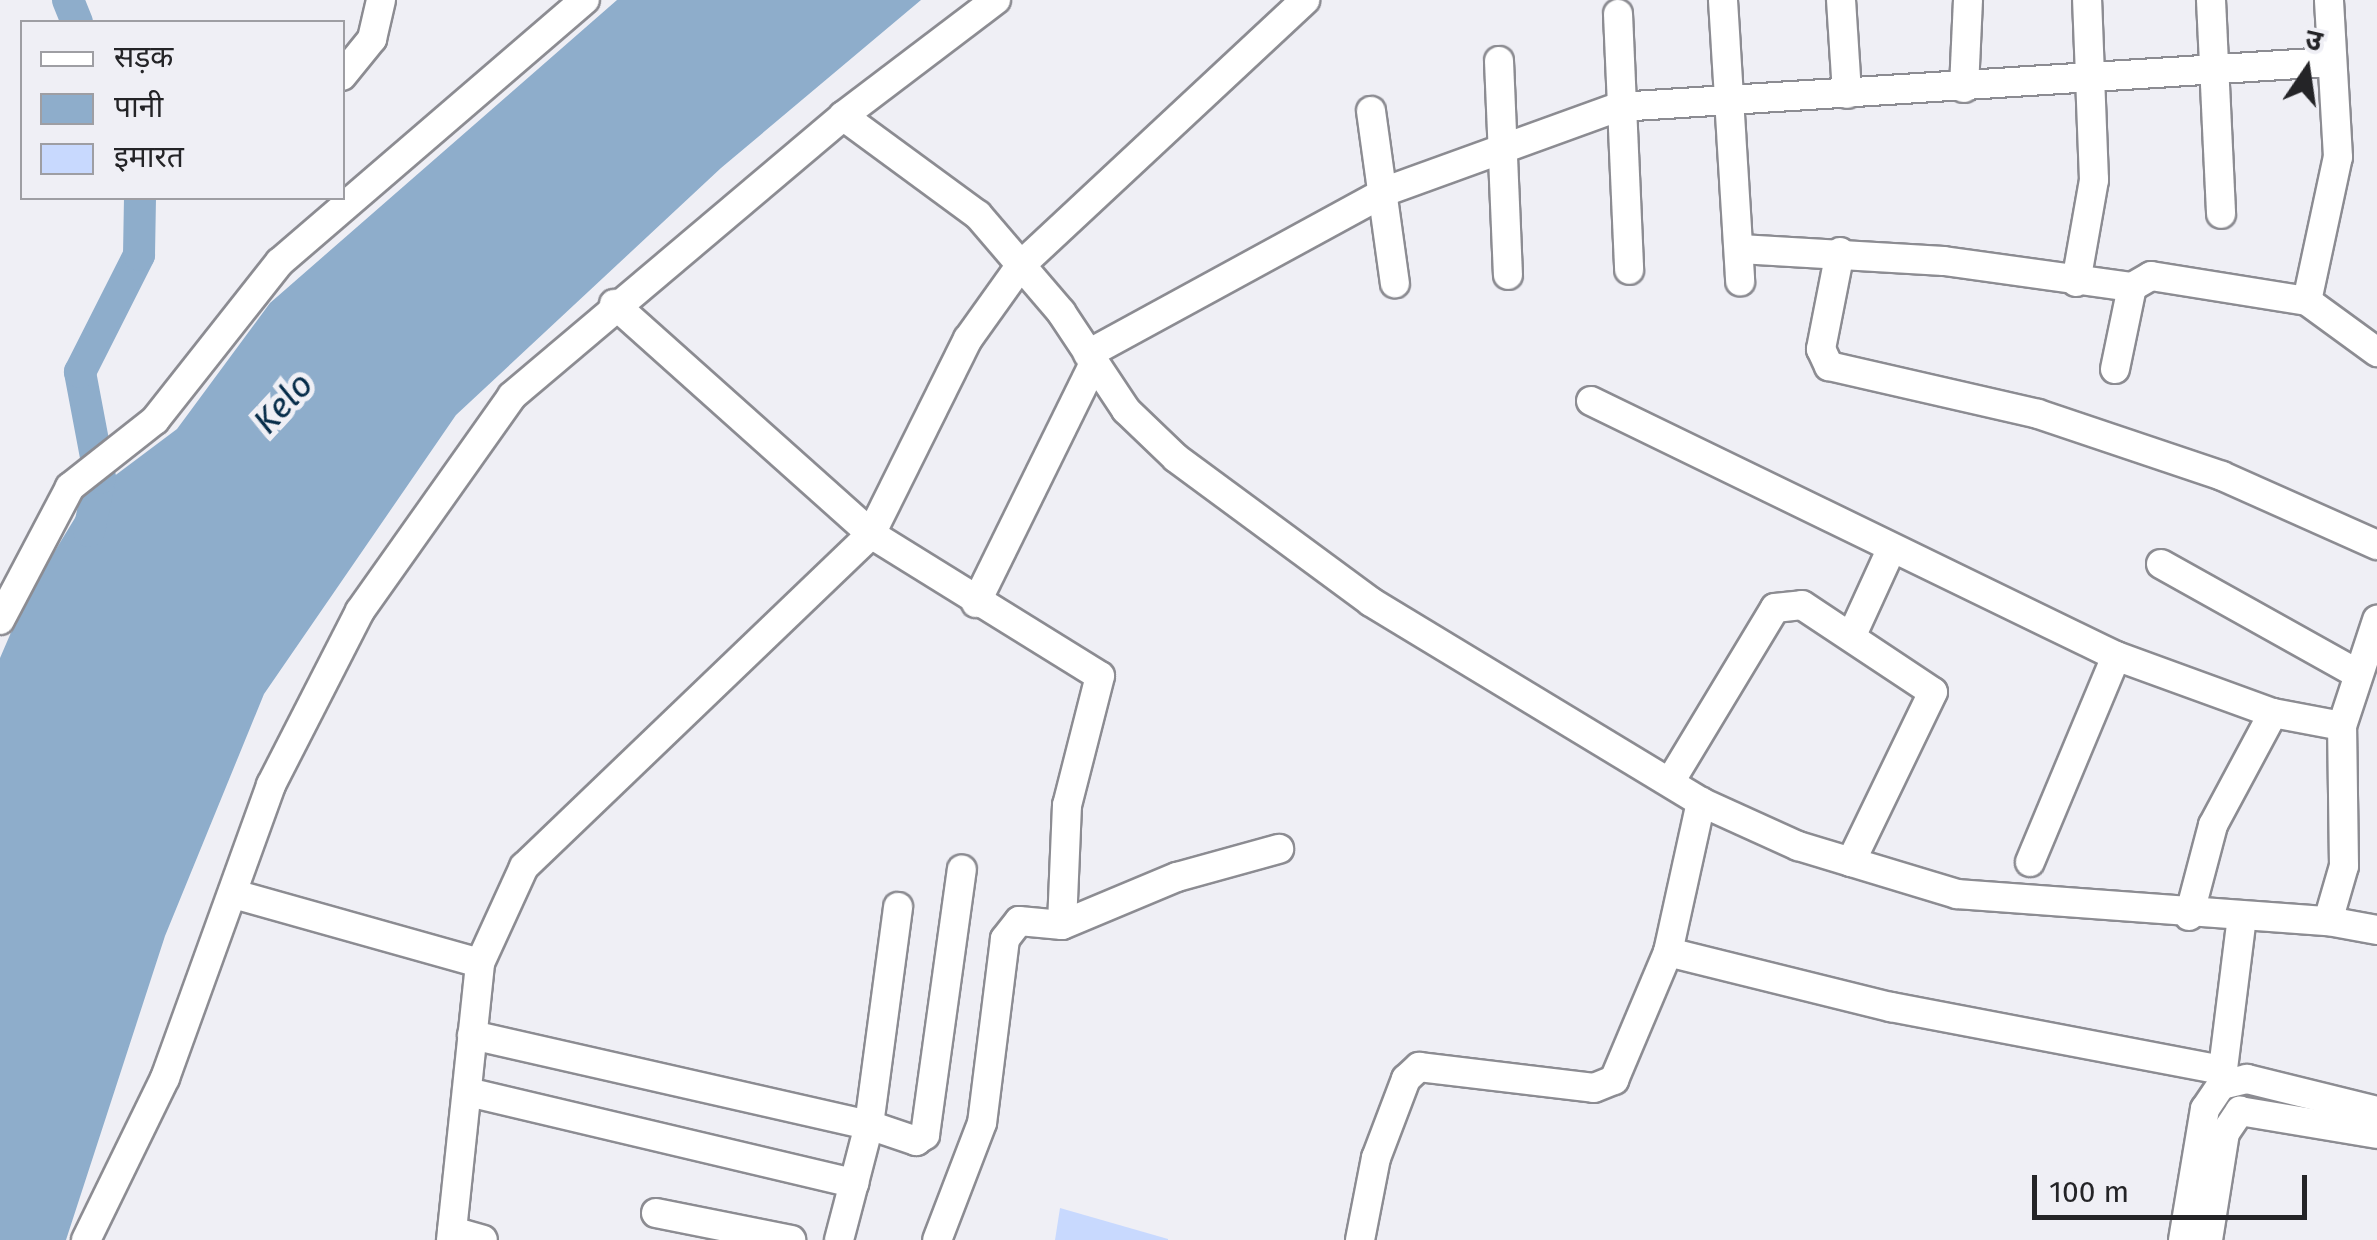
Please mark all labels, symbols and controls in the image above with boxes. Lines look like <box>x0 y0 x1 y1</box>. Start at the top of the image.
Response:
legend <box>20 20 345 200</box>
north arrow <box>2257 20 2357 120</box>
text: उ <box>2302 22 2326 58</box>
text: सड़क <box>114 39 173 75</box>
text: पानी <box>114 89 163 125</box>
text: इमारत <box>114 139 184 175</box>
water label: Kelo <box>244 364 322 442</box>
scale bar <box>2037 1155 2312 1217</box>
text: 100 m <box>2049 1174 2129 1210</box>

